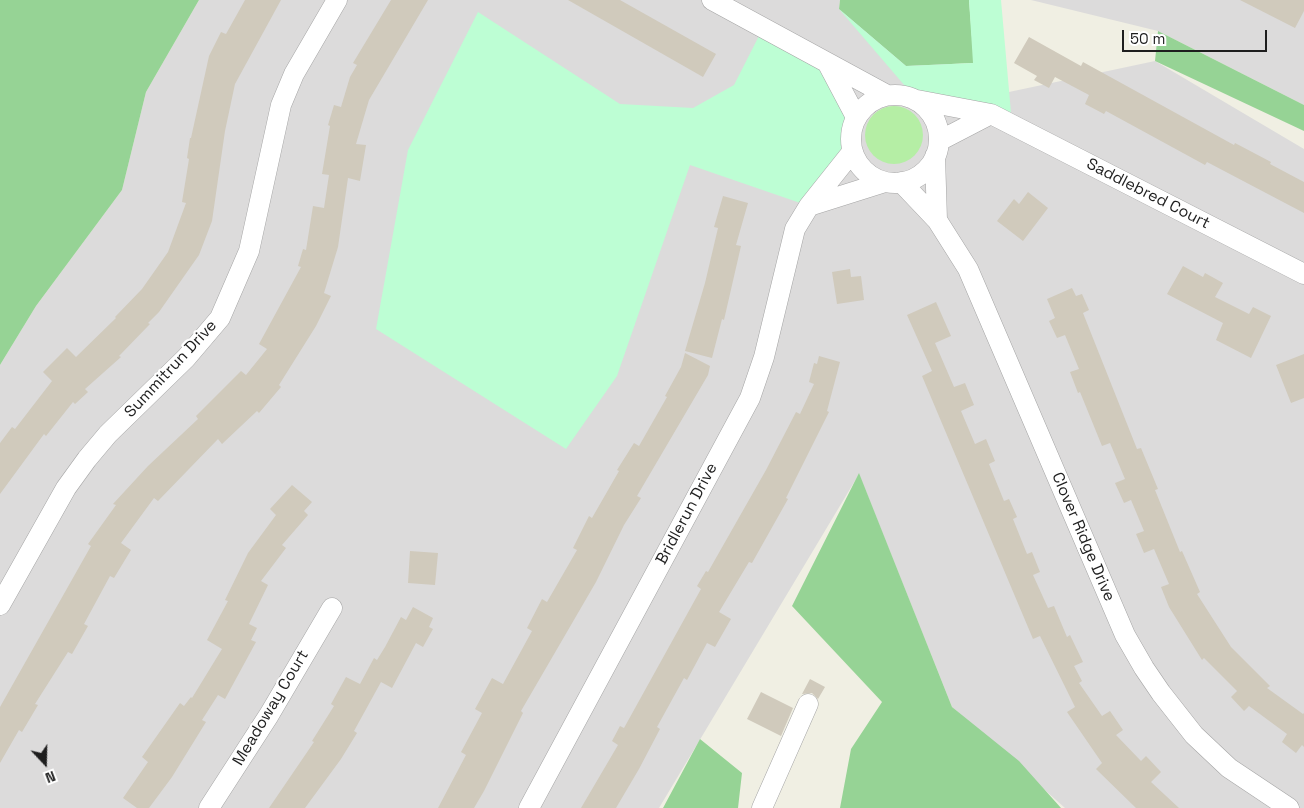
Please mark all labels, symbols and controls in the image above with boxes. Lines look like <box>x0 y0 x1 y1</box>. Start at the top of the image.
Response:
scale bar <box>1124 20 1269 52</box>
text: 50 m <box>1130 29 1165 48</box>
street label: Saddlebred Court <box>1083 155 1213 233</box>
street label: Summitrun Drive <box>121 316 221 422</box>
street label: Bridlerun Drive <box>652 460 722 568</box>
street label: Clover Ridge Drive <box>1047 470 1119 604</box>
street label: Meadoway Court <box>229 647 313 769</box>
north arrow <box>20 738 70 788</box>
text: N <box>43 767 58 787</box>

